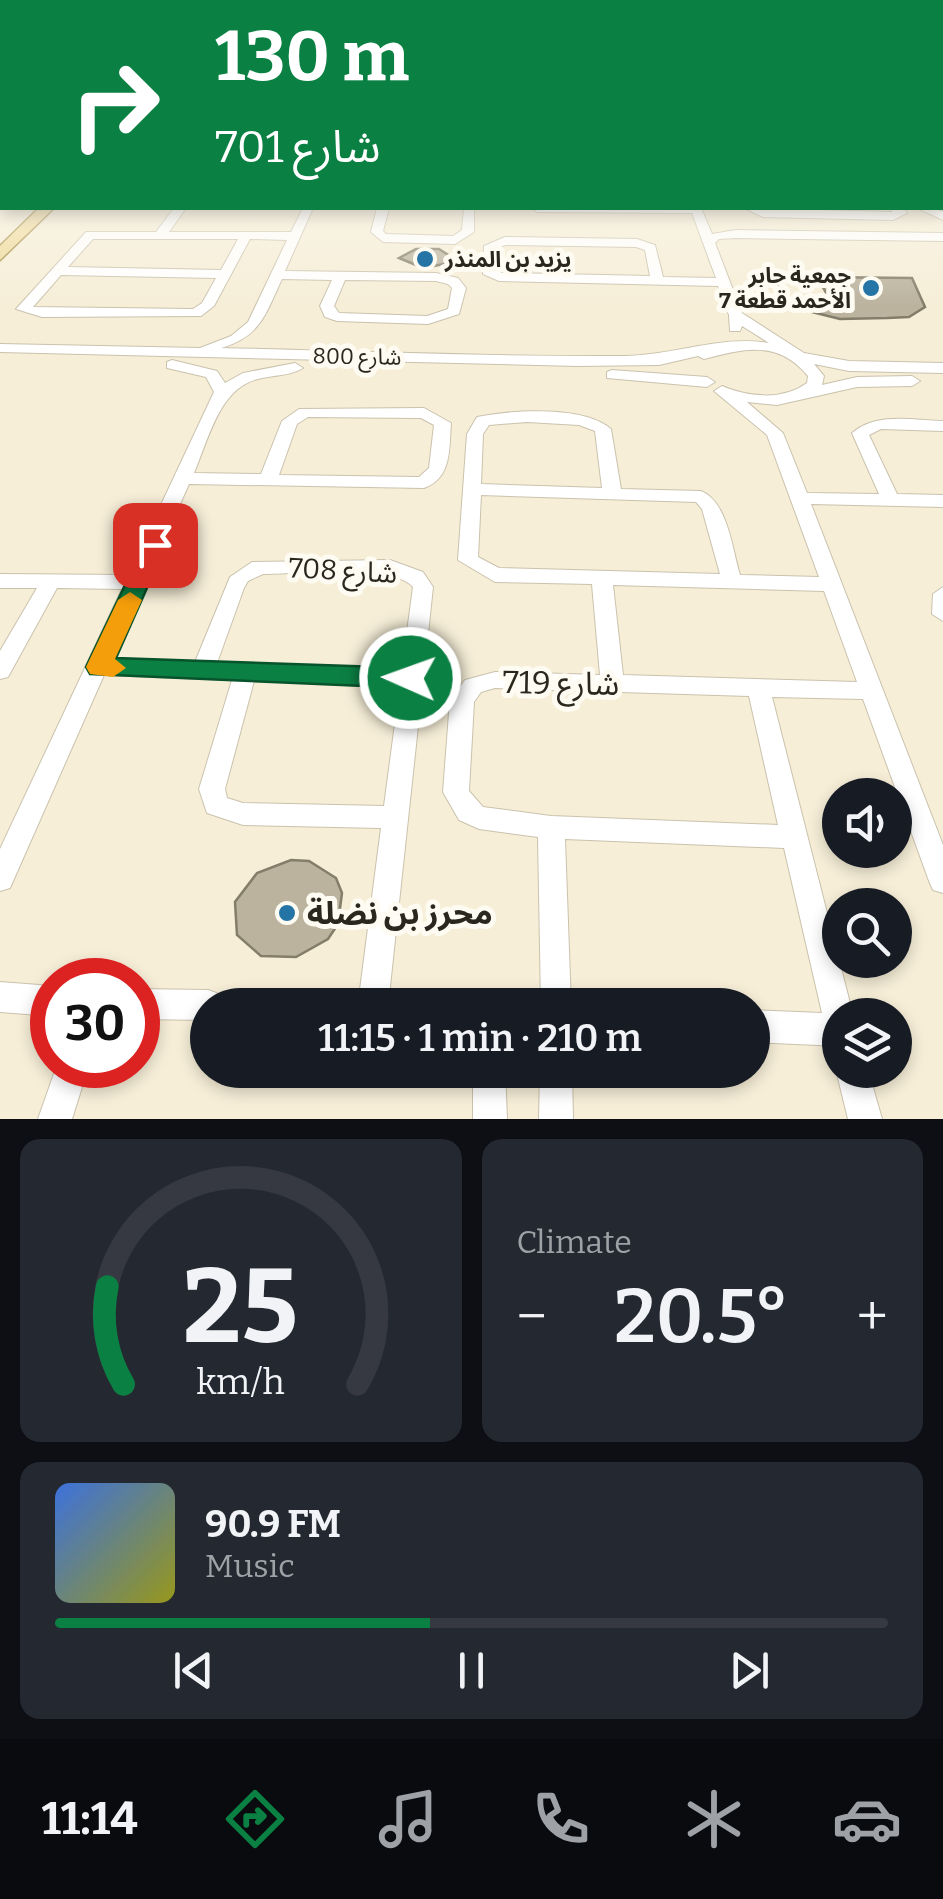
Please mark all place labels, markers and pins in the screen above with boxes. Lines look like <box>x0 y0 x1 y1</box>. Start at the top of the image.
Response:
place label: يزيد بن المنذر <box>444 246 571 273</box>
marker: يزيد بن المنذر <box>414 248 436 270</box>
place label: جمعية جابر الأحمد قطعة 7 <box>719 262 851 314</box>
marker: جمعية جابر الأحمد قطعة 7 <box>860 277 882 299</box>
pin <box>113 503 198 588</box>
place label: محرز بن نضلة <box>307 894 493 932</box>
marker: محرز بن نضلة <box>276 902 298 924</box>

